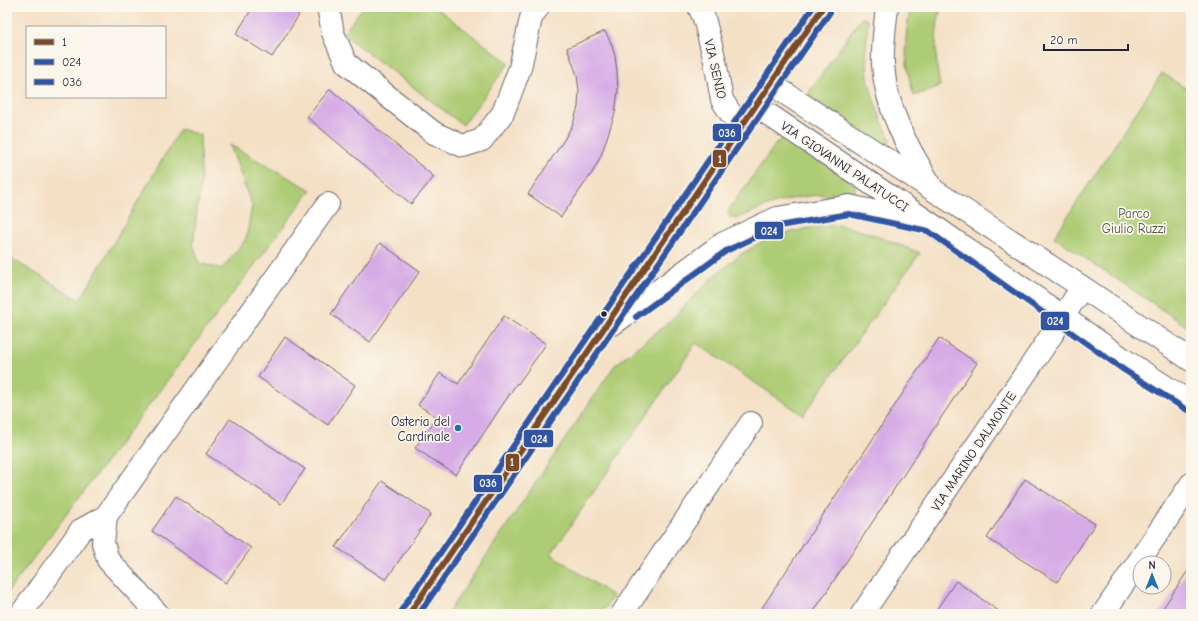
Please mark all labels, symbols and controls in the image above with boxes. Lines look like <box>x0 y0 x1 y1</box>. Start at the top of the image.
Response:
legend <box>26 26 166 98</box>
scale bar <box>1044 26 1128 52</box>
text: 20 m <box>1050 33 1078 47</box>
text: 1 <box>62 35 67 49</box>
street label: VIA SENIO <box>701 38 730 100</box>
text: 024 <box>62 55 82 69</box>
text: 036 <box>62 75 82 89</box>
street label: VIA GIOVANNI PALATUCCI <box>778 118 911 215</box>
line badge: 036 <box>712 123 742 142</box>
text: 036 <box>718 127 736 140</box>
line badge: 1 <box>712 149 727 168</box>
text: 1 <box>718 153 722 166</box>
park label: Parco Giulio Ruzzi <box>1102 206 1166 236</box>
line badge: 024 <box>754 221 784 240</box>
text: 024 <box>761 225 777 238</box>
unlabelled marker <box>599 309 609 319</box>
line badge: 024 <box>1040 311 1070 331</box>
text: 024 <box>1047 315 1063 328</box>
street label: VIA MARINO DALMONTE <box>928 388 1019 514</box>
place label: Osteria del Cardinale <box>391 414 450 444</box>
marker: Osteria del Cardinale <box>453 423 463 433</box>
line badge: 024 <box>523 429 554 448</box>
text: 024 <box>531 433 547 446</box>
line badge: 1 <box>505 453 520 472</box>
text: 1 <box>510 456 514 469</box>
line badge: 036 <box>473 474 503 493</box>
text: 036 <box>479 477 497 490</box>
north arrow <box>1132 555 1172 595</box>
text: N <box>1148 559 1156 572</box>

